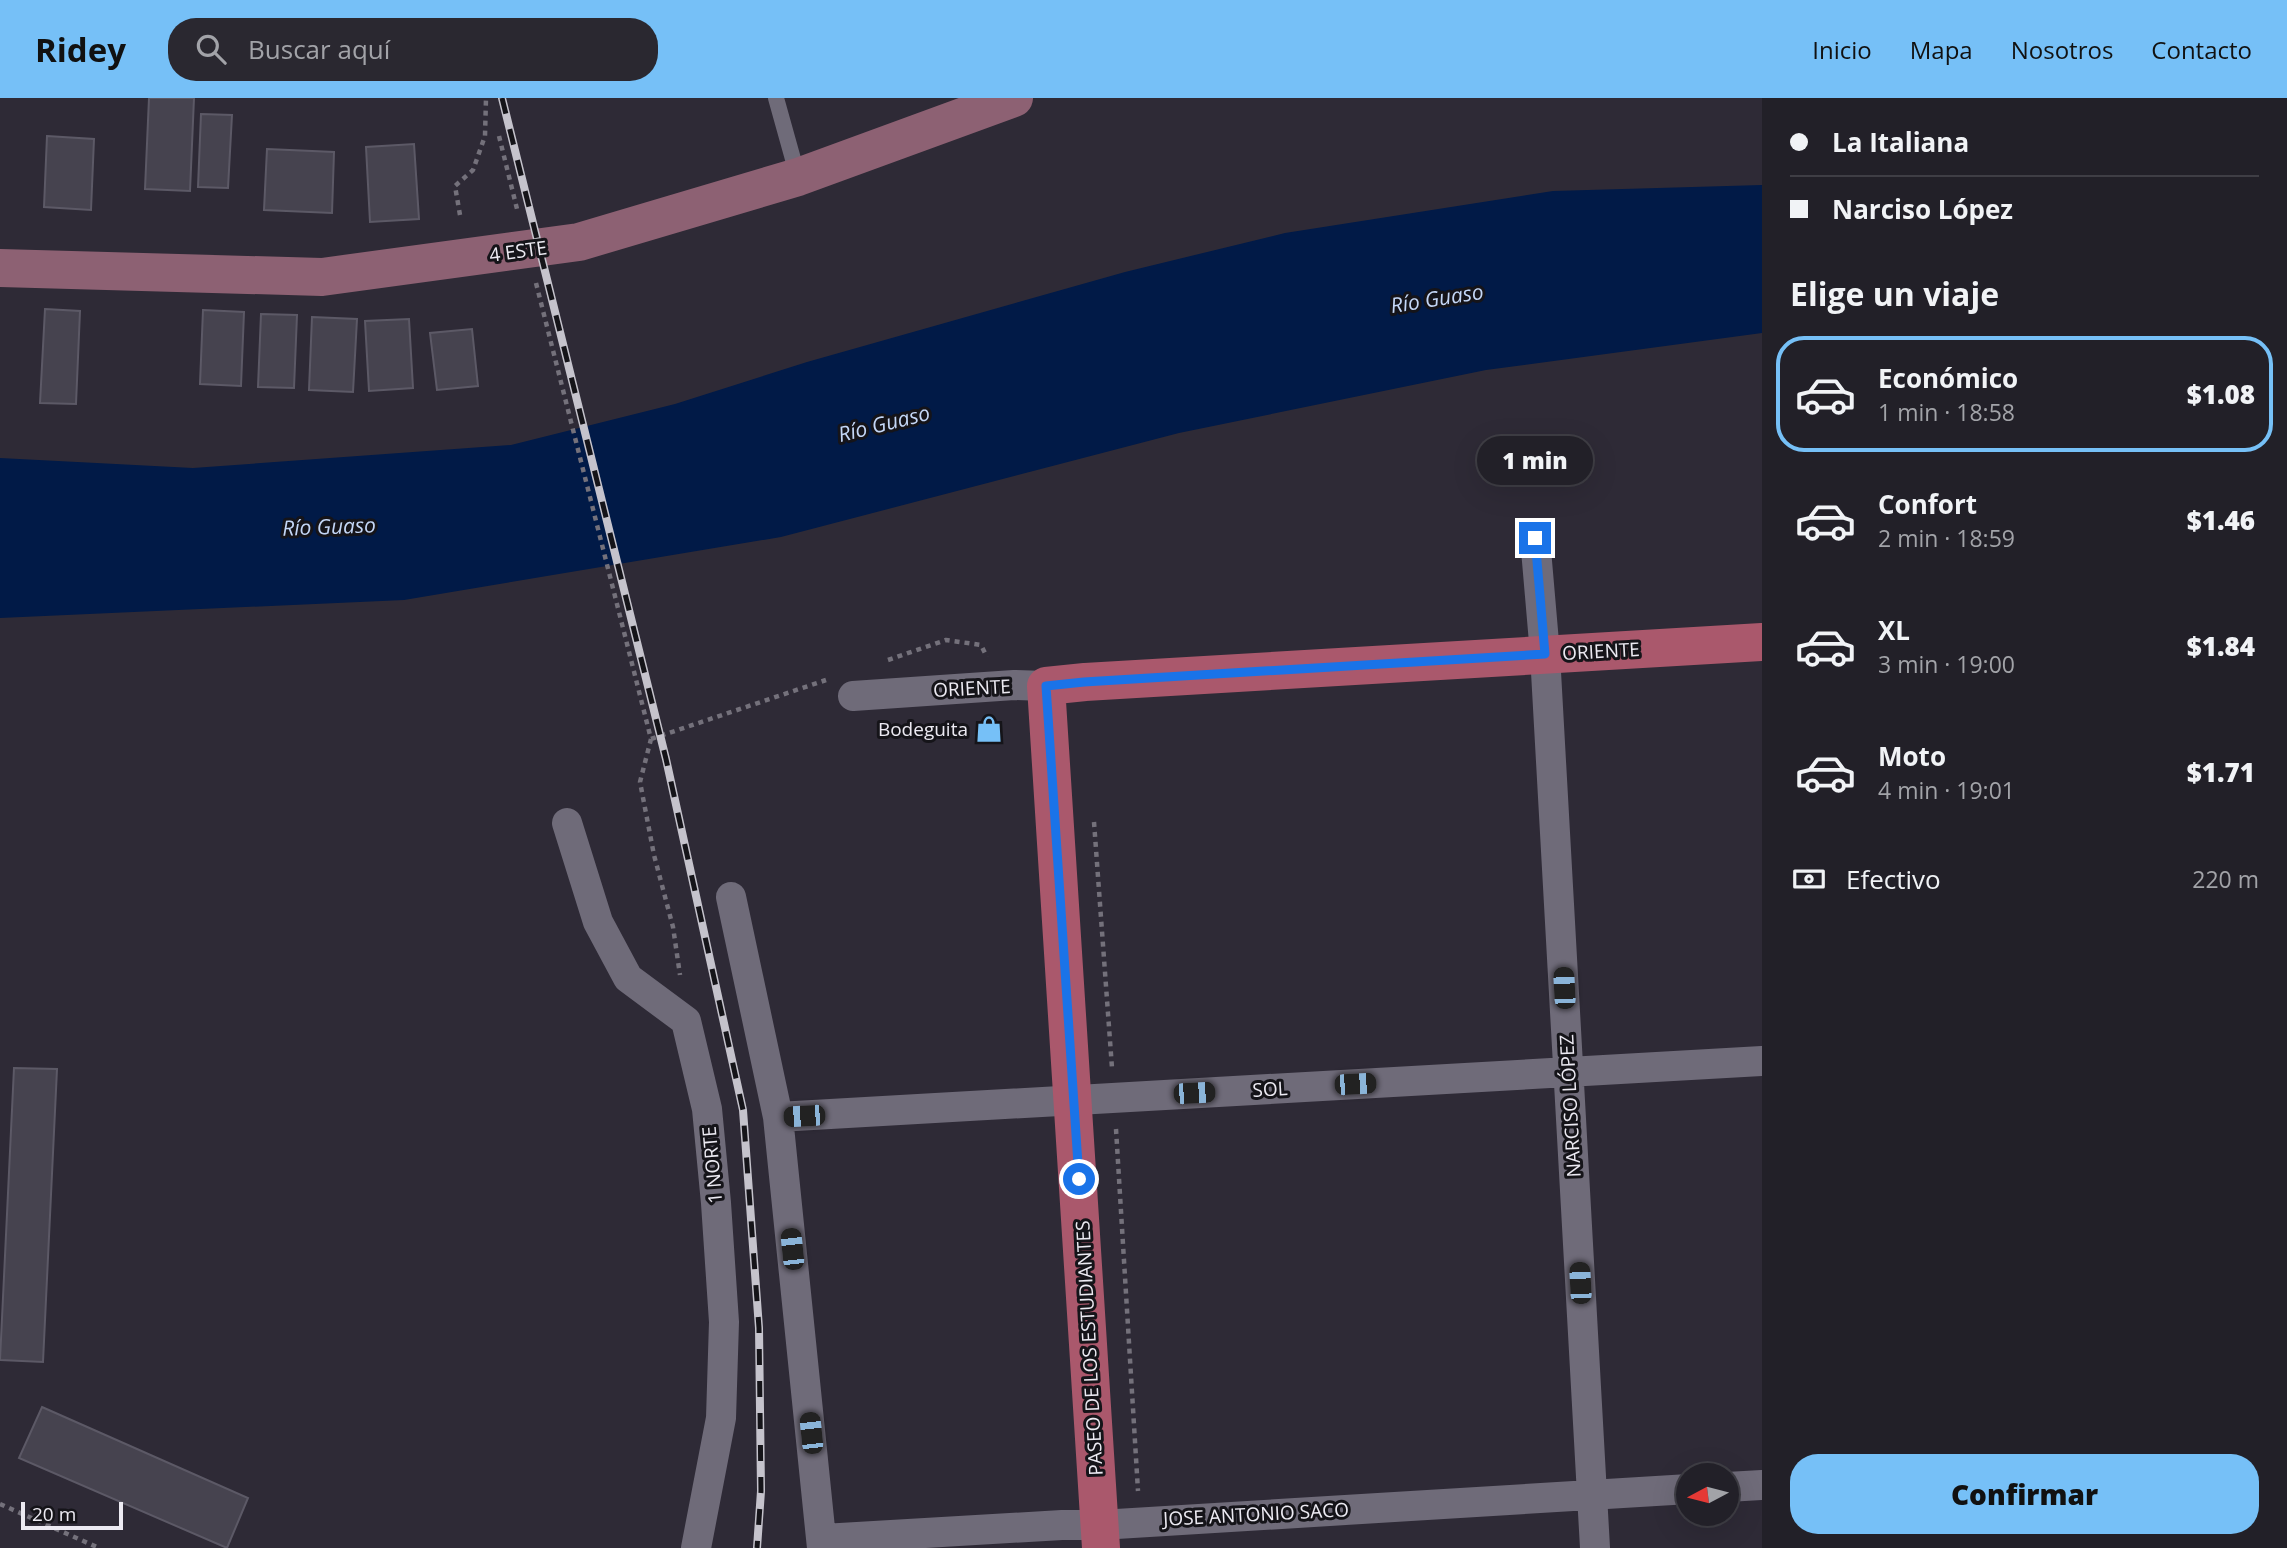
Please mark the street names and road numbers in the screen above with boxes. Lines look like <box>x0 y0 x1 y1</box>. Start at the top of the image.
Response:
street label: 4 ESTE <box>488 234 548 268</box>
street label: ORIENTE <box>1562 636 1640 666</box>
street label: ORIENTE <box>933 673 1011 703</box>
street label: NARCISO LÓPEZ <box>1553 1034 1587 1178</box>
street label: SOL <box>1252 1075 1288 1103</box>
street label: 1 NORTE <box>696 1125 728 1205</box>
street label: PASEO DE LOS ESTUDIANTES <box>1069 1220 1109 1476</box>
street label: JOSE ANTONIO SACO <box>1161 1496 1349 1532</box>

